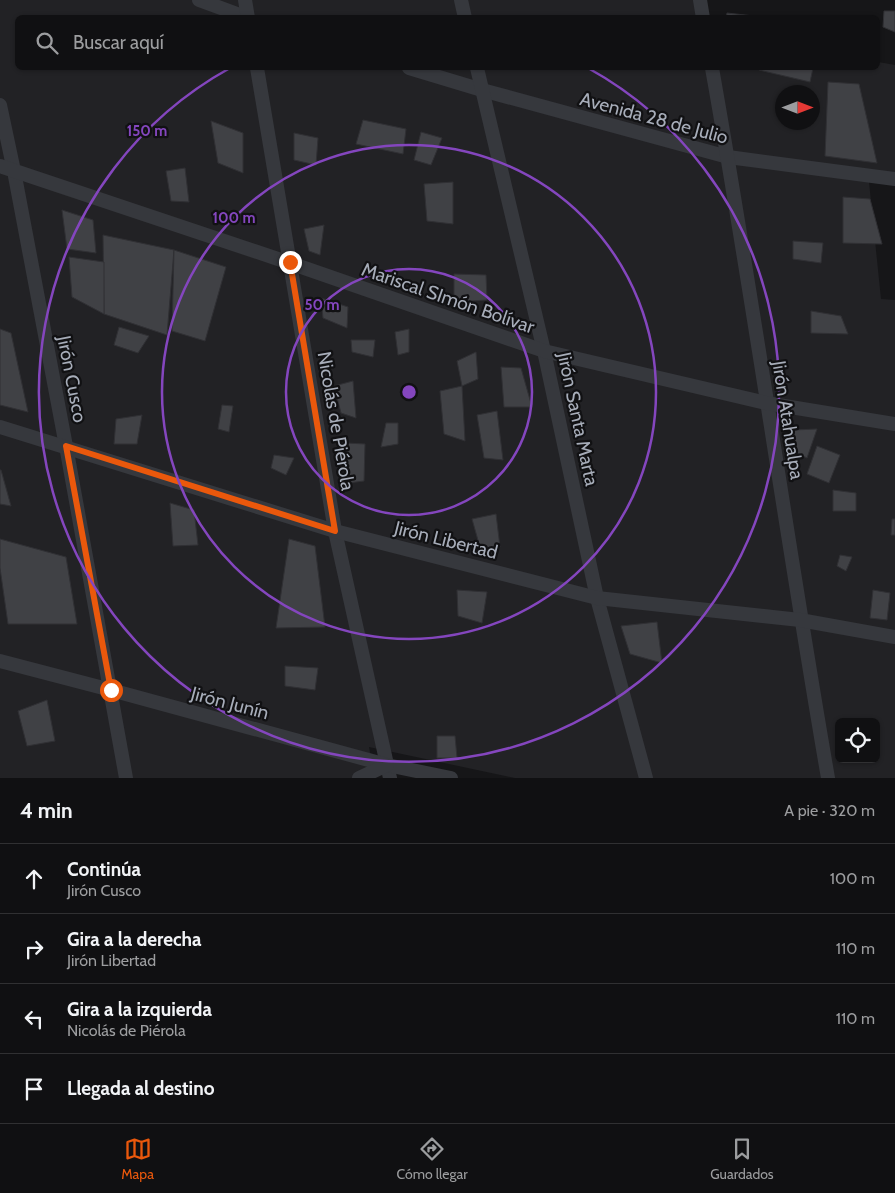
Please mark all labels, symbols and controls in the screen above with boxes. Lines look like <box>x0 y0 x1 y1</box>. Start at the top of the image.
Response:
search box <box>15 15 880 70</box>
icon: search <box>33 29 61 57</box>
text: Buscar aquí <box>73 31 164 54</box>
north arrow <box>775 85 820 130</box>
street label: Avenida 28 de Julio <box>577 87 731 149</box>
text: 150 m <box>127 122 167 140</box>
text: 100 m <box>212 209 256 227</box>
route end <box>279 251 302 274</box>
street label: Mariscal SImón Bolívar <box>359 258 537 338</box>
text: 50 m <box>304 296 340 314</box>
street label: Jirón Cusco <box>52 333 92 424</box>
street label: Jirón Santa Marta <box>552 349 603 488</box>
street label: Nicolás de Piérola <box>312 350 360 492</box>
street label: Jirón Atahualpa <box>767 358 809 481</box>
centre of rings <box>400 383 418 401</box>
street label: Jirón Libertad <box>391 516 500 564</box>
route start <box>100 679 123 702</box>
street label: Jirón Junín <box>188 681 271 724</box>
map controls <box>835 718 880 763</box>
button: locate <box>835 718 880 763</box>
text: 4 min <box>20 798 73 823</box>
text: A pie · 320 m <box>784 801 875 820</box>
text: Continúa <box>67 858 141 881</box>
icon: ahead <box>20 865 48 893</box>
text: 100 m <box>830 869 875 888</box>
text: Jirón Cusco <box>67 881 141 900</box>
text: Gira a la derecha <box>67 928 202 951</box>
icon: right <box>20 935 48 963</box>
text: 110 m <box>836 939 875 958</box>
text: Jirón Libertad <box>67 951 156 970</box>
text: Gira a la izquierda <box>67 998 212 1021</box>
icon: left <box>20 1005 48 1033</box>
text: 110 m <box>836 1009 875 1028</box>
text: Nicolás de Piérola <box>67 1021 186 1040</box>
icon: arrive <box>20 1075 48 1103</box>
text: Llegada al destino <box>67 1077 214 1100</box>
tab: Mapa <box>121 1135 154 1183</box>
tab: Cómo llegar <box>397 1135 468 1183</box>
tab: Guardados <box>710 1135 774 1183</box>

